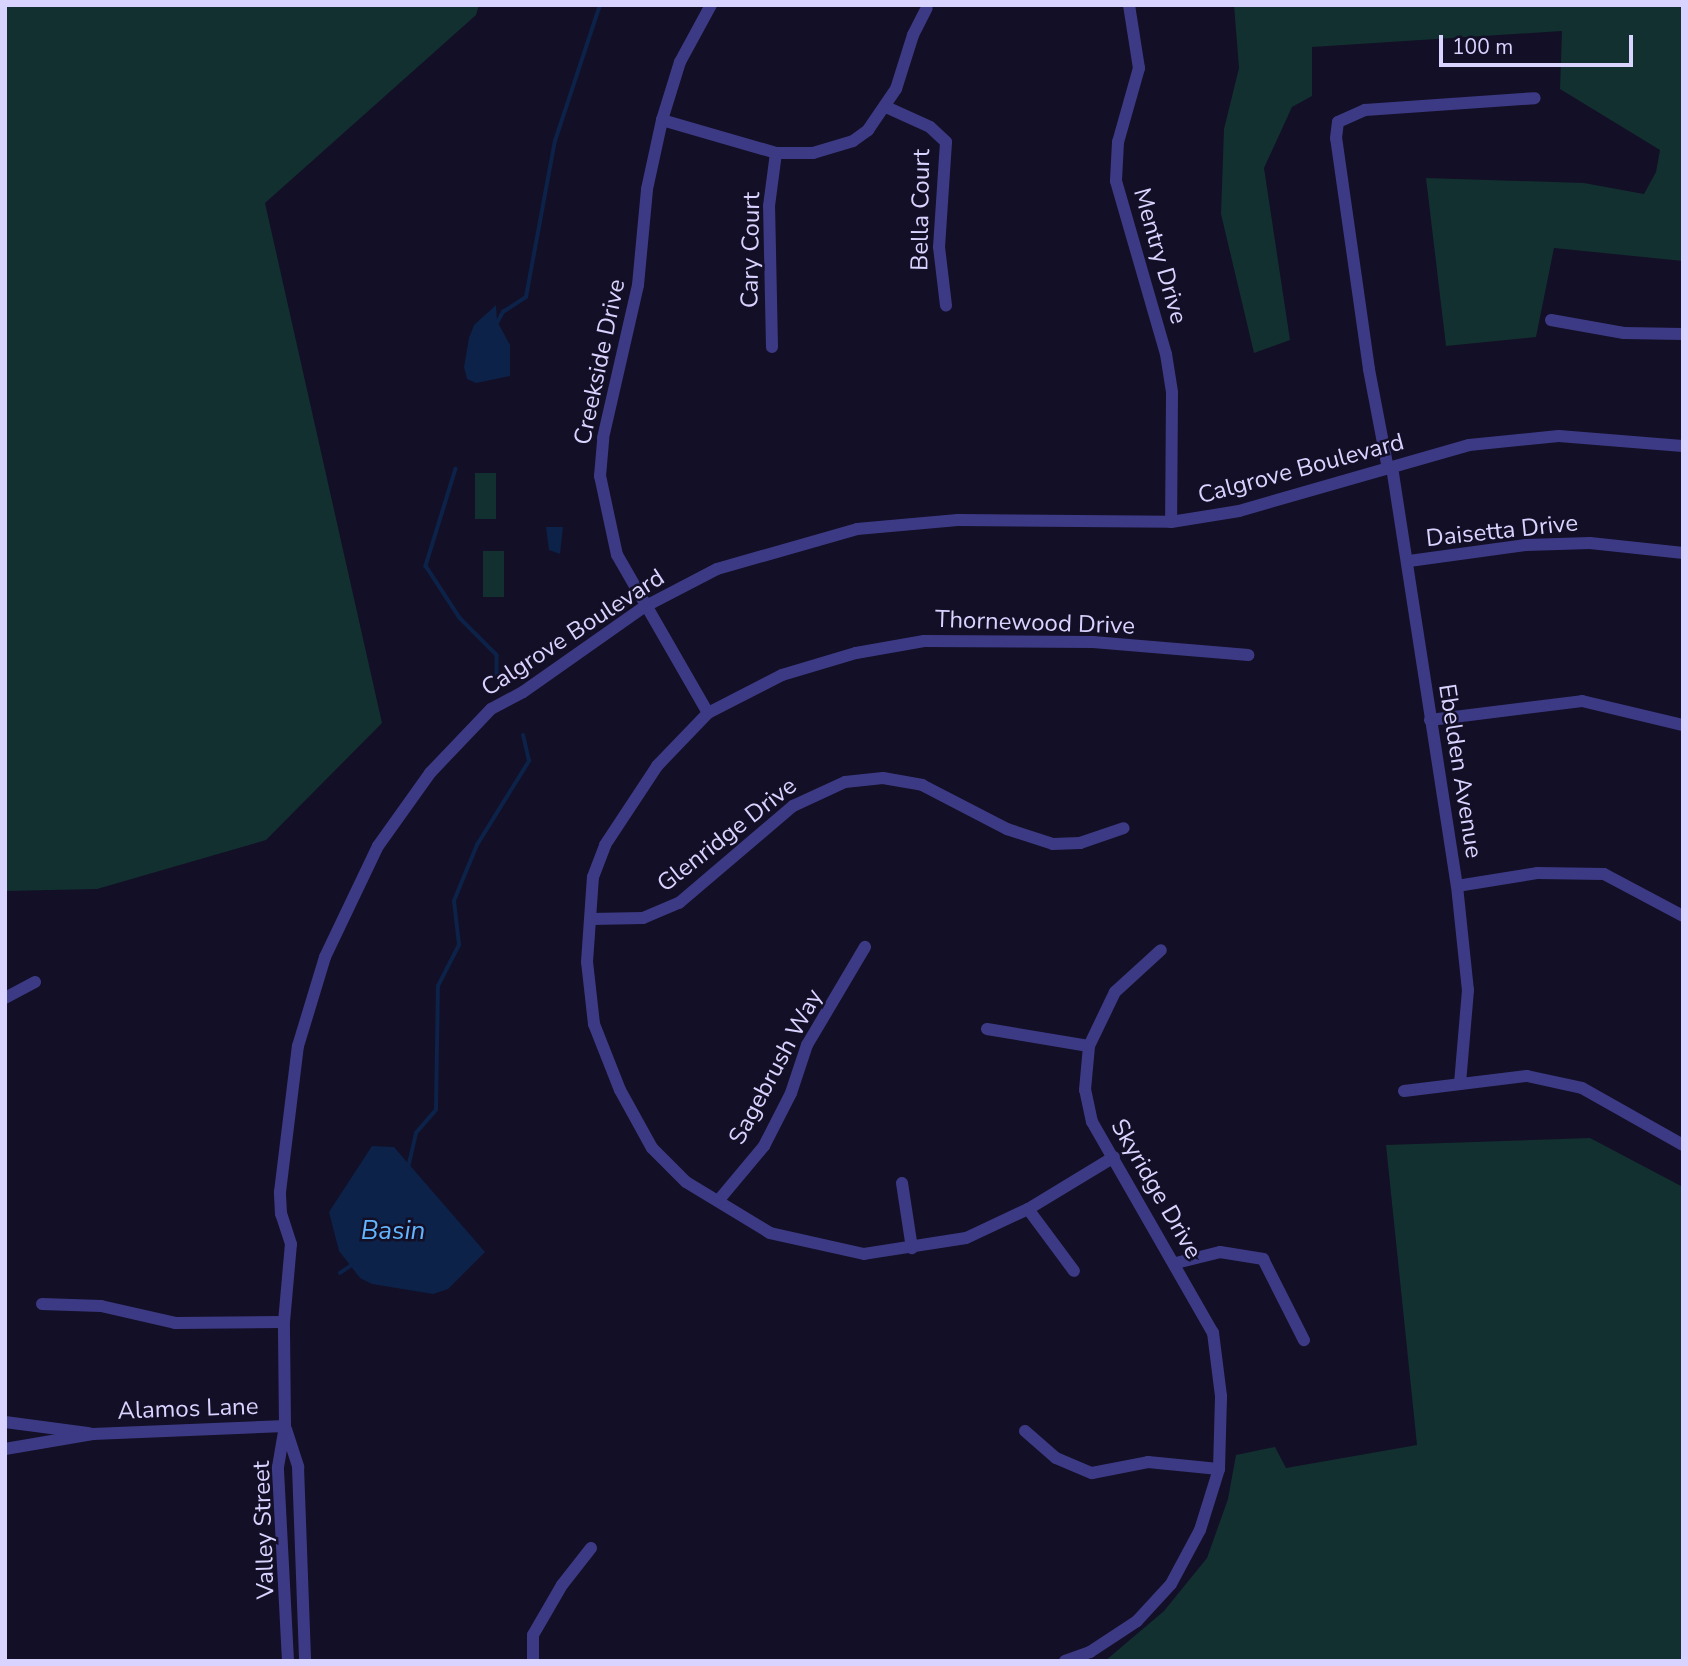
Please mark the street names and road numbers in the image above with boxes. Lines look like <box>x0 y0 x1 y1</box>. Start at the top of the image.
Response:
street label: Bella Court <box>906 149 936 271</box>
street label: Mentry Drive <box>1127 185 1193 327</box>
street label: Cary Court <box>736 192 766 308</box>
street label: Creekside Drive <box>568 276 632 448</box>
street label: Calgrove Boulevard <box>1195 428 1407 510</box>
street label: Daisetta Drive <box>1425 509 1579 553</box>
street label: Calgrove Boulevard <box>476 563 670 703</box>
street label: Thornewood Drive <box>935 605 1135 641</box>
street label: Ebelden Avenue <box>1432 682 1488 860</box>
street label: Glenridge Drive <box>652 772 802 898</box>
street label: Sagebrush Way <box>723 984 829 1150</box>
street label: Skyridge Drive <box>1104 1114 1208 1264</box>
street label: Alamos Lane <box>117 1392 259 1426</box>
street label: Valley Street <box>247 1460 281 1600</box>

